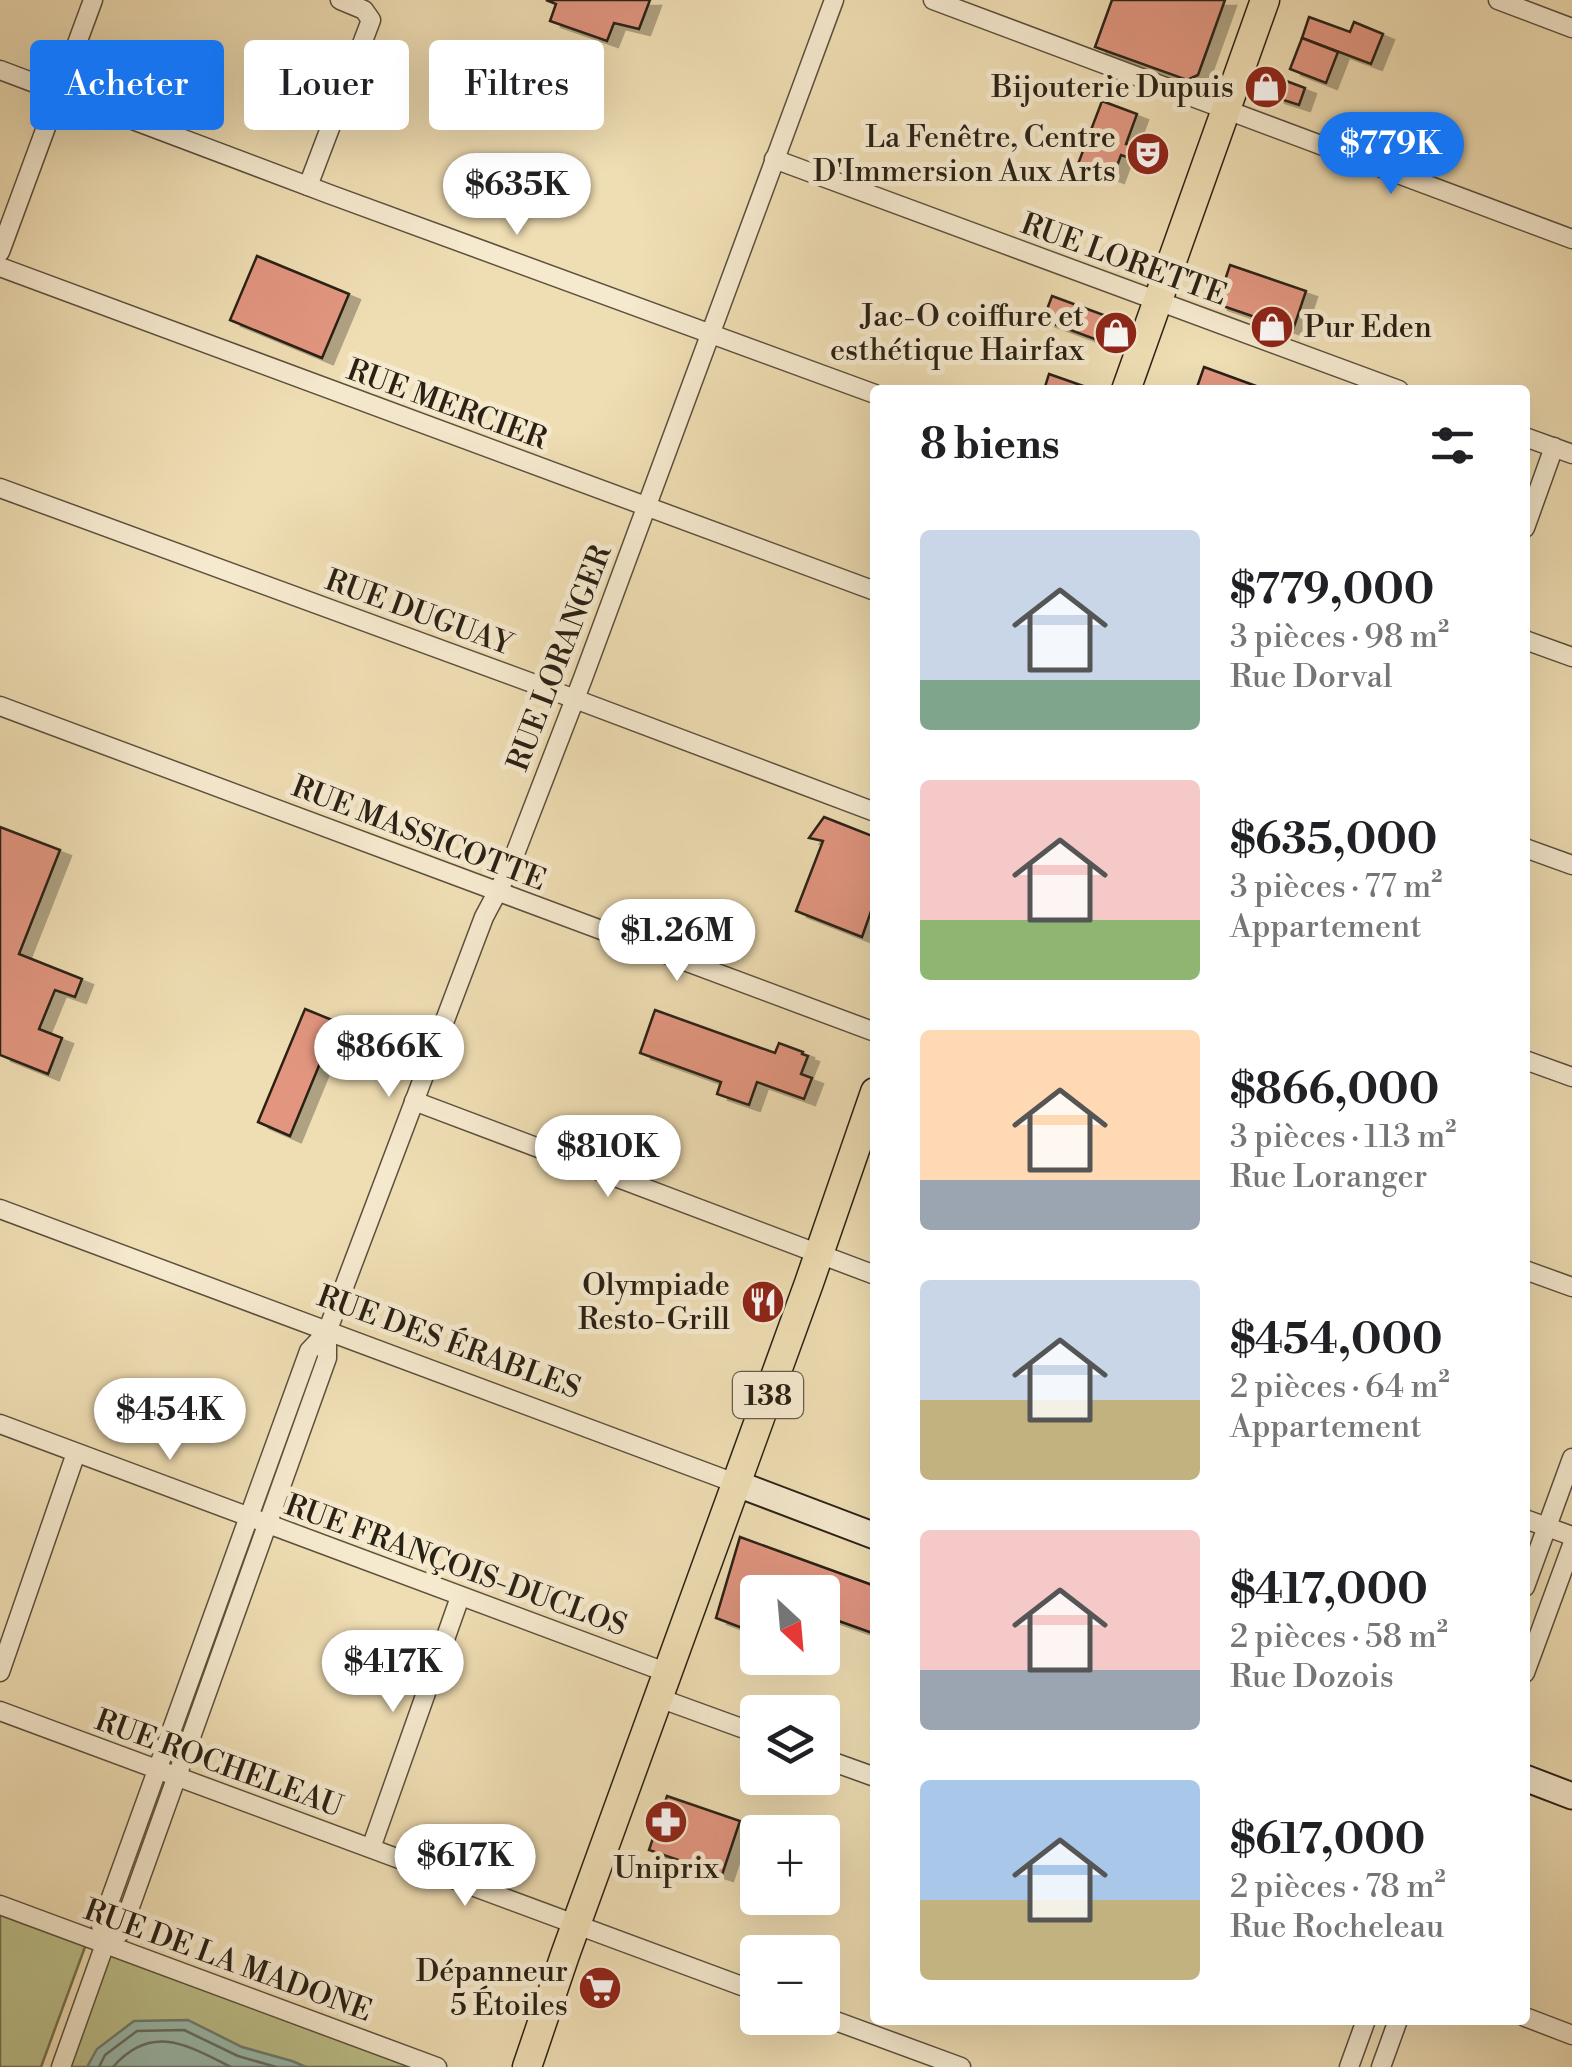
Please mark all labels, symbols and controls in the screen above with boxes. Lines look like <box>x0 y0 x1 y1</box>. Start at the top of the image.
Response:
chip: Acheter <box>30 40 224 130</box>
chip: Louer <box>244 40 409 130</box>
chip: Filtres <box>429 40 604 130</box>
shop icon: Bijouterie Dupuis <box>1243 64 1289 110</box>
place label: Bijouterie Dupuis <box>991 69 1234 107</box>
pin: $779K <box>1321 112 1461 197</box>
place label: La Fenêtre, Centre D'Immersion Aux Arts <box>813 119 1116 191</box>
text: $779K <box>1340 124 1442 164</box>
theatre icon: La Fenêtre, Centre D'Immersion Aux Arts <box>1125 131 1171 177</box>
pin: $635K <box>447 153 587 238</box>
text: $635K <box>465 165 569 205</box>
street label: RUE LORETTE <box>1015 205 1232 315</box>
place label: Jac-O coiffure et esthétique Hairfax <box>830 298 1085 370</box>
shop icon: Pur Eden <box>1249 304 1295 350</box>
place label: Pur Eden <box>1304 309 1432 347</box>
shop icon: Jac-O coiffure et esthétique Hairfax <box>1093 310 1139 356</box>
street label: RUE MERCIER <box>341 351 553 459</box>
icon: filters <box>1425 418 1480 473</box>
text: 8 biens <box>920 419 1060 472</box>
street label: RUE LORANGER <box>499 539 621 776</box>
street label: RUE DUGUAY <box>320 562 519 665</box>
text: $779,000 <box>1230 564 1434 617</box>
icon: home <box>1000 570 1120 690</box>
text: 3 pièces · 98 m² <box>1230 617 1449 657</box>
text: Rue Dorval <box>1230 657 1393 697</box>
street label: RUE MASSICOTTE <box>286 768 551 900</box>
text: $635,000 <box>1230 814 1437 867</box>
icon: home <box>1000 820 1120 940</box>
text: 3 pièces · 77 m² <box>1230 867 1442 907</box>
pin: $1.26M <box>596 899 758 984</box>
text: Appartement <box>1230 907 1422 947</box>
text: $1.26M <box>620 911 734 951</box>
pin: $866K <box>319 1015 459 1100</box>
text: $866K <box>336 1027 442 1067</box>
text: $866,000 <box>1230 1064 1439 1117</box>
icon: home <box>1000 1070 1120 1190</box>
pin: $810K <box>538 1115 678 1200</box>
text: 3 pièces · 113 m² <box>1230 1117 1456 1157</box>
text: $810K <box>557 1127 659 1167</box>
text: Rue Loranger <box>1230 1157 1427 1197</box>
place label: Olympiade Resto-Grill <box>578 1267 730 1339</box>
street label: RUE DES ÉRABLES <box>312 1276 586 1408</box>
restaurant icon: Olympiade Resto-Grill <box>740 1279 786 1325</box>
text: $454,000 <box>1230 1314 1442 1367</box>
icon: home <box>1000 1320 1120 1440</box>
text: 2 pièces · 64 m² <box>1230 1367 1450 1407</box>
road number: 138 <box>733 1372 803 1418</box>
pin: $454K <box>100 1378 240 1463</box>
text: $454K <box>116 1390 224 1430</box>
text: Appartement <box>1230 1407 1422 1447</box>
street label: RUE FRANÇOIS-DUCLOS <box>280 1486 632 1646</box>
text: $417,000 <box>1230 1564 1428 1617</box>
icon: home <box>1000 1570 1120 1690</box>
north arrow <box>740 1575 840 1675</box>
map controls <box>740 1575 840 2035</box>
text: 2 pièces · 58 m² <box>1230 1617 1448 1657</box>
pin: $417K <box>323 1630 463 1715</box>
text: $417K <box>344 1642 442 1682</box>
text: Rue Dozois <box>1230 1657 1394 1697</box>
button: layers <box>740 1695 840 1795</box>
street label: RUE ROCHELEAU <box>90 1702 348 1826</box>
pharmacy icon: Uniprix <box>643 1799 689 1845</box>
text: $617,000 <box>1230 1814 1425 1867</box>
button: + <box>740 1815 840 1915</box>
icon: home <box>1000 1820 1120 1940</box>
pin: $617K <box>395 1824 535 1909</box>
text: $617K <box>417 1836 513 1876</box>
place label: Uniprix <box>613 1850 719 1888</box>
text: 2 pièces · 78 m² <box>1230 1867 1446 1907</box>
street label: RUE DE LA MADONE <box>79 1891 377 2031</box>
text: Rue Rocheleau <box>1230 1907 1444 1947</box>
button: − <box>740 1935 840 2035</box>
place label: Dépanneur 5 Étoiles <box>416 1953 568 2025</box>
supermarket icon: Dépanneur 5 Étoiles <box>577 1965 623 2011</box>

